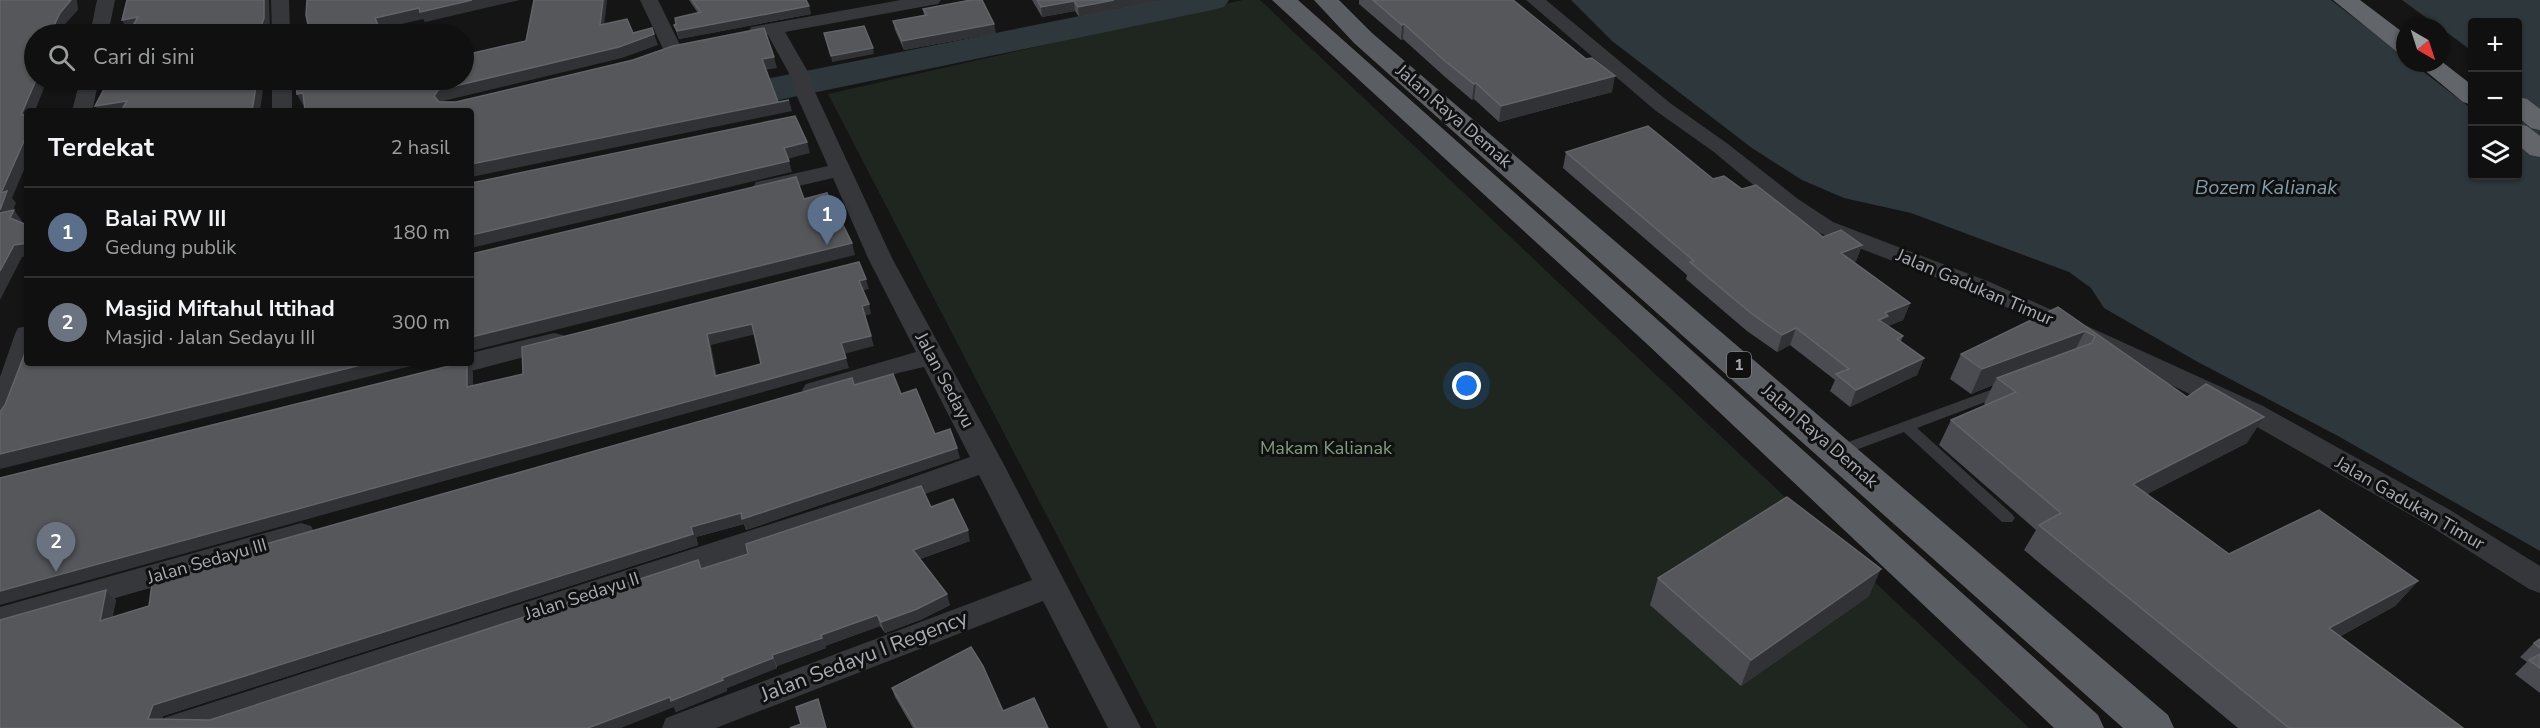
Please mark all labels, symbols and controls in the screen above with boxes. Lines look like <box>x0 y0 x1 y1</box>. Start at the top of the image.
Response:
north arrow <box>2396 18 2450 72</box>
map controls <box>2468 18 2522 180</box>
button: + <box>2468 18 2522 72</box>
search box <box>24 24 474 90</box>
icon: search <box>45 41 78 74</box>
text: Cari di sini <box>93 42 195 72</box>
street label: Jalan Raya Demak <box>1390 58 1518 174</box>
button: − <box>2468 72 2522 126</box>
button: layers <box>2468 126 2522 180</box>
text: Terdekat <box>48 130 154 165</box>
text: 2 hasil <box>391 134 450 161</box>
water label: Bozem Kalianak <box>2195 174 2338 201</box>
pin: 1 <box>808 196 846 245</box>
text: Balai RW III <box>105 204 227 234</box>
text: 1 <box>62 219 74 246</box>
text: 180 m <box>392 219 450 246</box>
text: Gedung publik <box>105 234 236 261</box>
street label: Jalan Gadukan Timur <box>1892 243 2058 331</box>
text: Masjid Miftahul Ittihad <box>105 294 335 324</box>
text: 2 <box>62 309 74 336</box>
text: 300 m <box>392 309 450 336</box>
text: Masjid · Jalan Sedayu III <box>105 324 315 351</box>
street label: Jalan Sedayu <box>909 327 980 432</box>
road number: 1 <box>1727 352 1751 378</box>
your location <box>1452 371 1481 400</box>
street label: Jalan Raya Demak <box>1756 378 1884 494</box>
park label: Makam Kalianak <box>1260 436 1393 460</box>
street label: Jalan Gadukan Timur <box>2330 450 2489 556</box>
pin: 2 <box>36 522 76 572</box>
street label: Jalan Sedayu III <box>143 532 270 590</box>
street label: Jalan Sedayu II <box>521 566 642 626</box>
street label: Jalan Sedayu I Regency <box>756 603 972 709</box>

